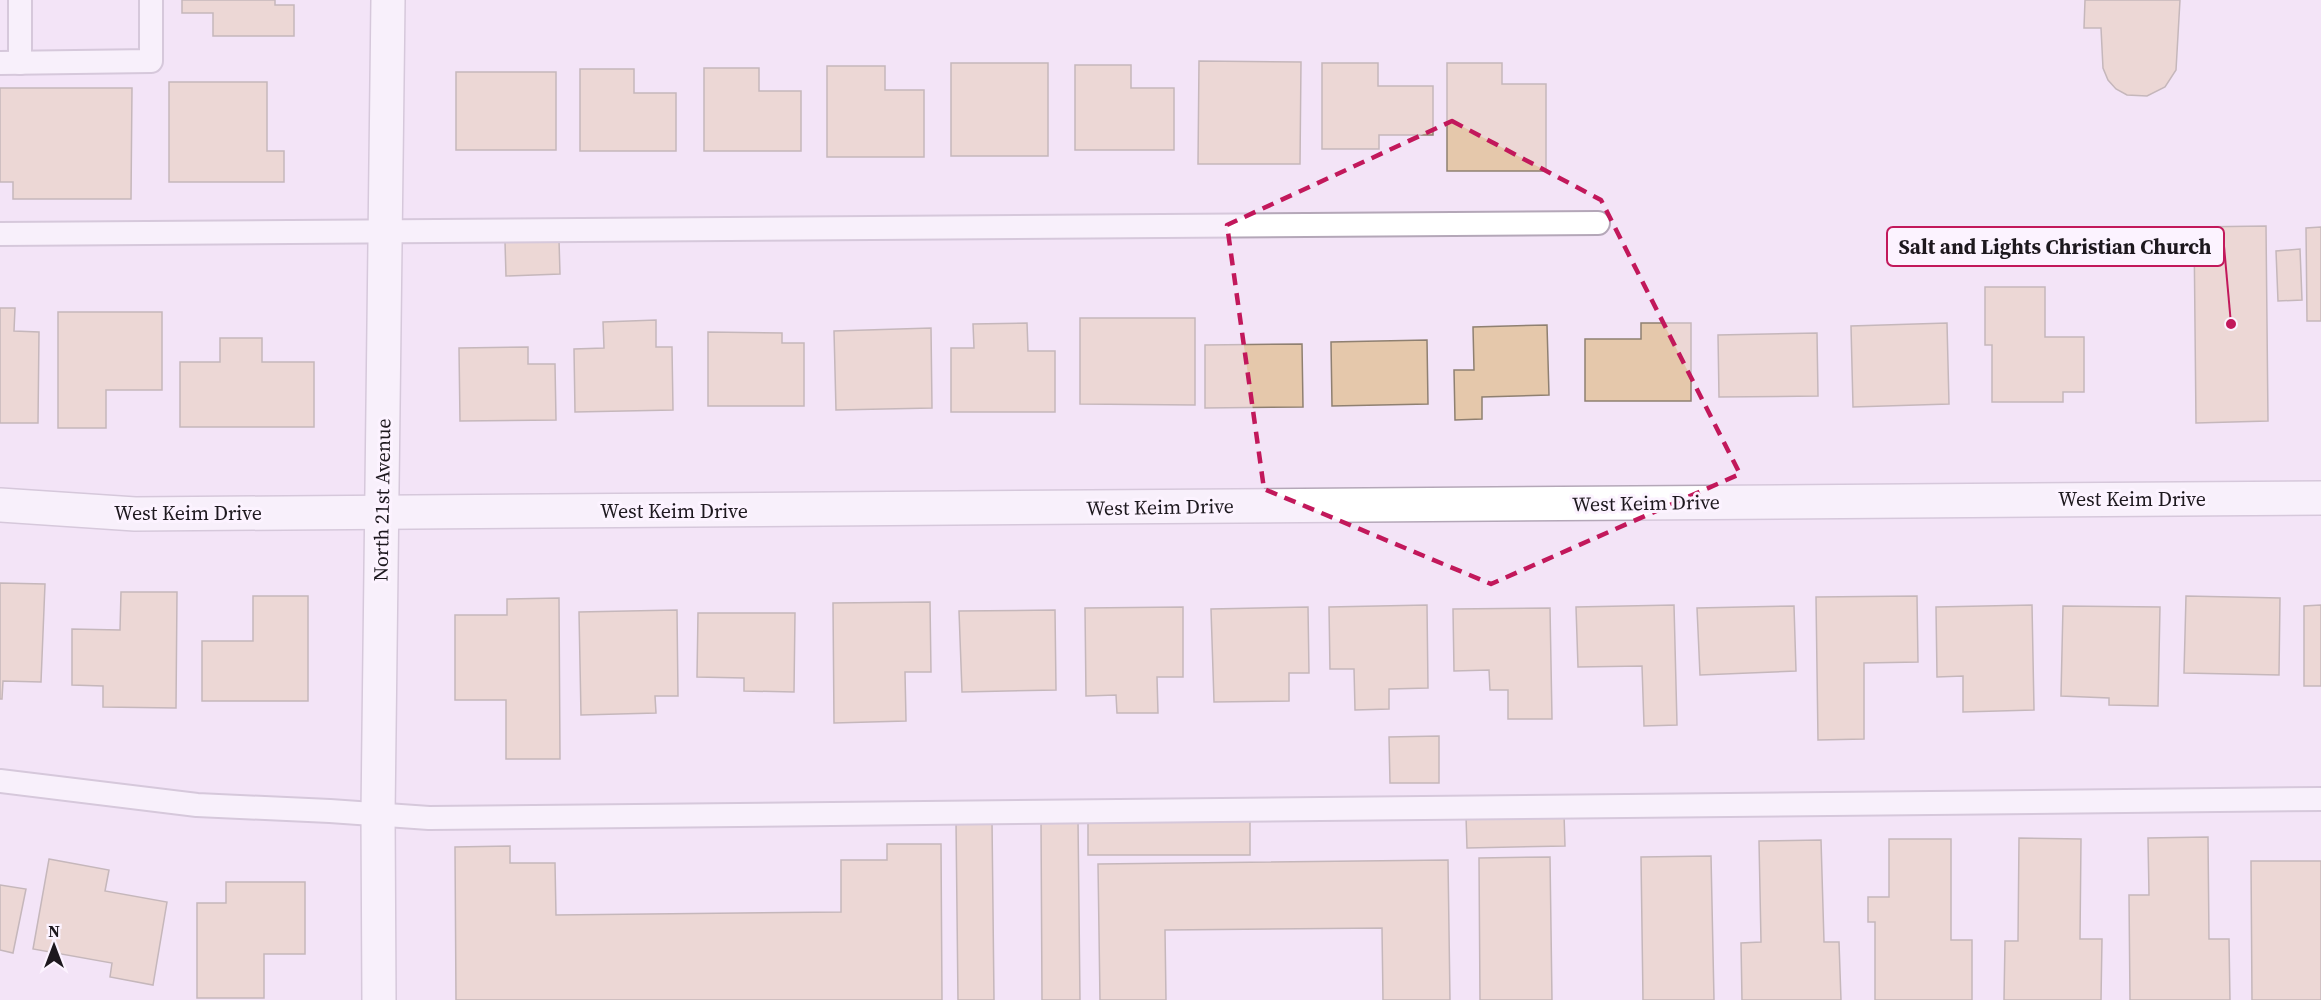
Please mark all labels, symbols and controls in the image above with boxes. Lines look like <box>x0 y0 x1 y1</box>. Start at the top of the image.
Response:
callout: Salt and Lights Christian Church <box>1887 227 2224 266</box>
text: Salt and Lights Christian Church <box>1898 232 2212 261</box>
street label: North 21st Avenue <box>367 418 397 582</box>
street label: West Keim Drive <box>2058 485 2206 513</box>
street label: West Keim Drive <box>1572 488 1720 518</box>
street label: West Keim Drive <box>1086 492 1234 522</box>
street label: West Keim Drive <box>600 497 748 525</box>
street label: West Keim Drive <box>114 499 262 527</box>
north arrow <box>24 916 84 976</box>
text: N <box>48 920 60 942</box>

